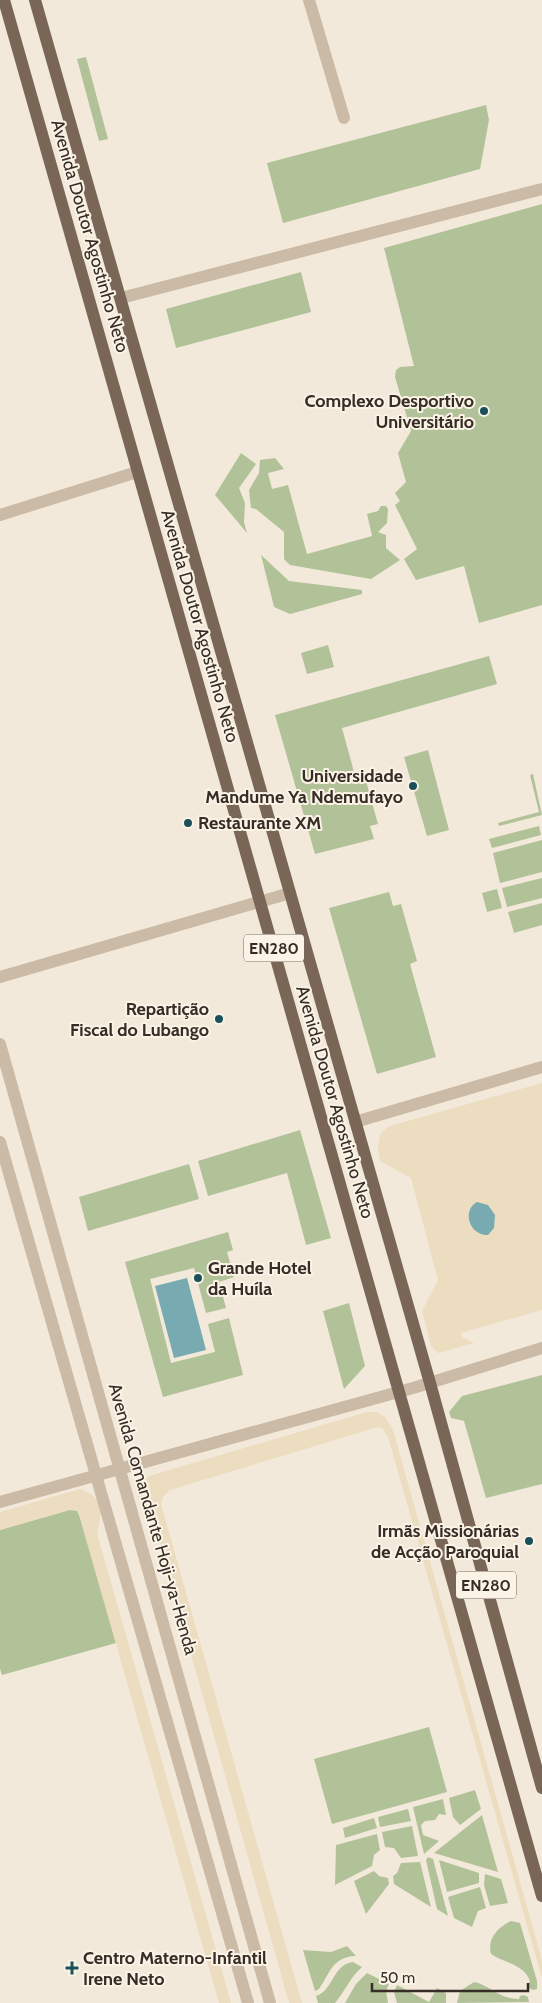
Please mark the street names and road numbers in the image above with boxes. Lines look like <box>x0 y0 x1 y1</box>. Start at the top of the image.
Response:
street label: Avenida Doutor Agostinho Neto <box>46 117 134 355</box>
street label: Avenida Doutor Agostinho Neto <box>156 507 244 745</box>
road number: EN280 <box>244 934 304 961</box>
street label: Avenida Doutor Agostinho Neto <box>291 983 379 1221</box>
street label: Avenida Comandante Hoji-ya-Henda <box>104 1381 202 1658</box>
road number: EN280 <box>456 1572 516 1598</box>

